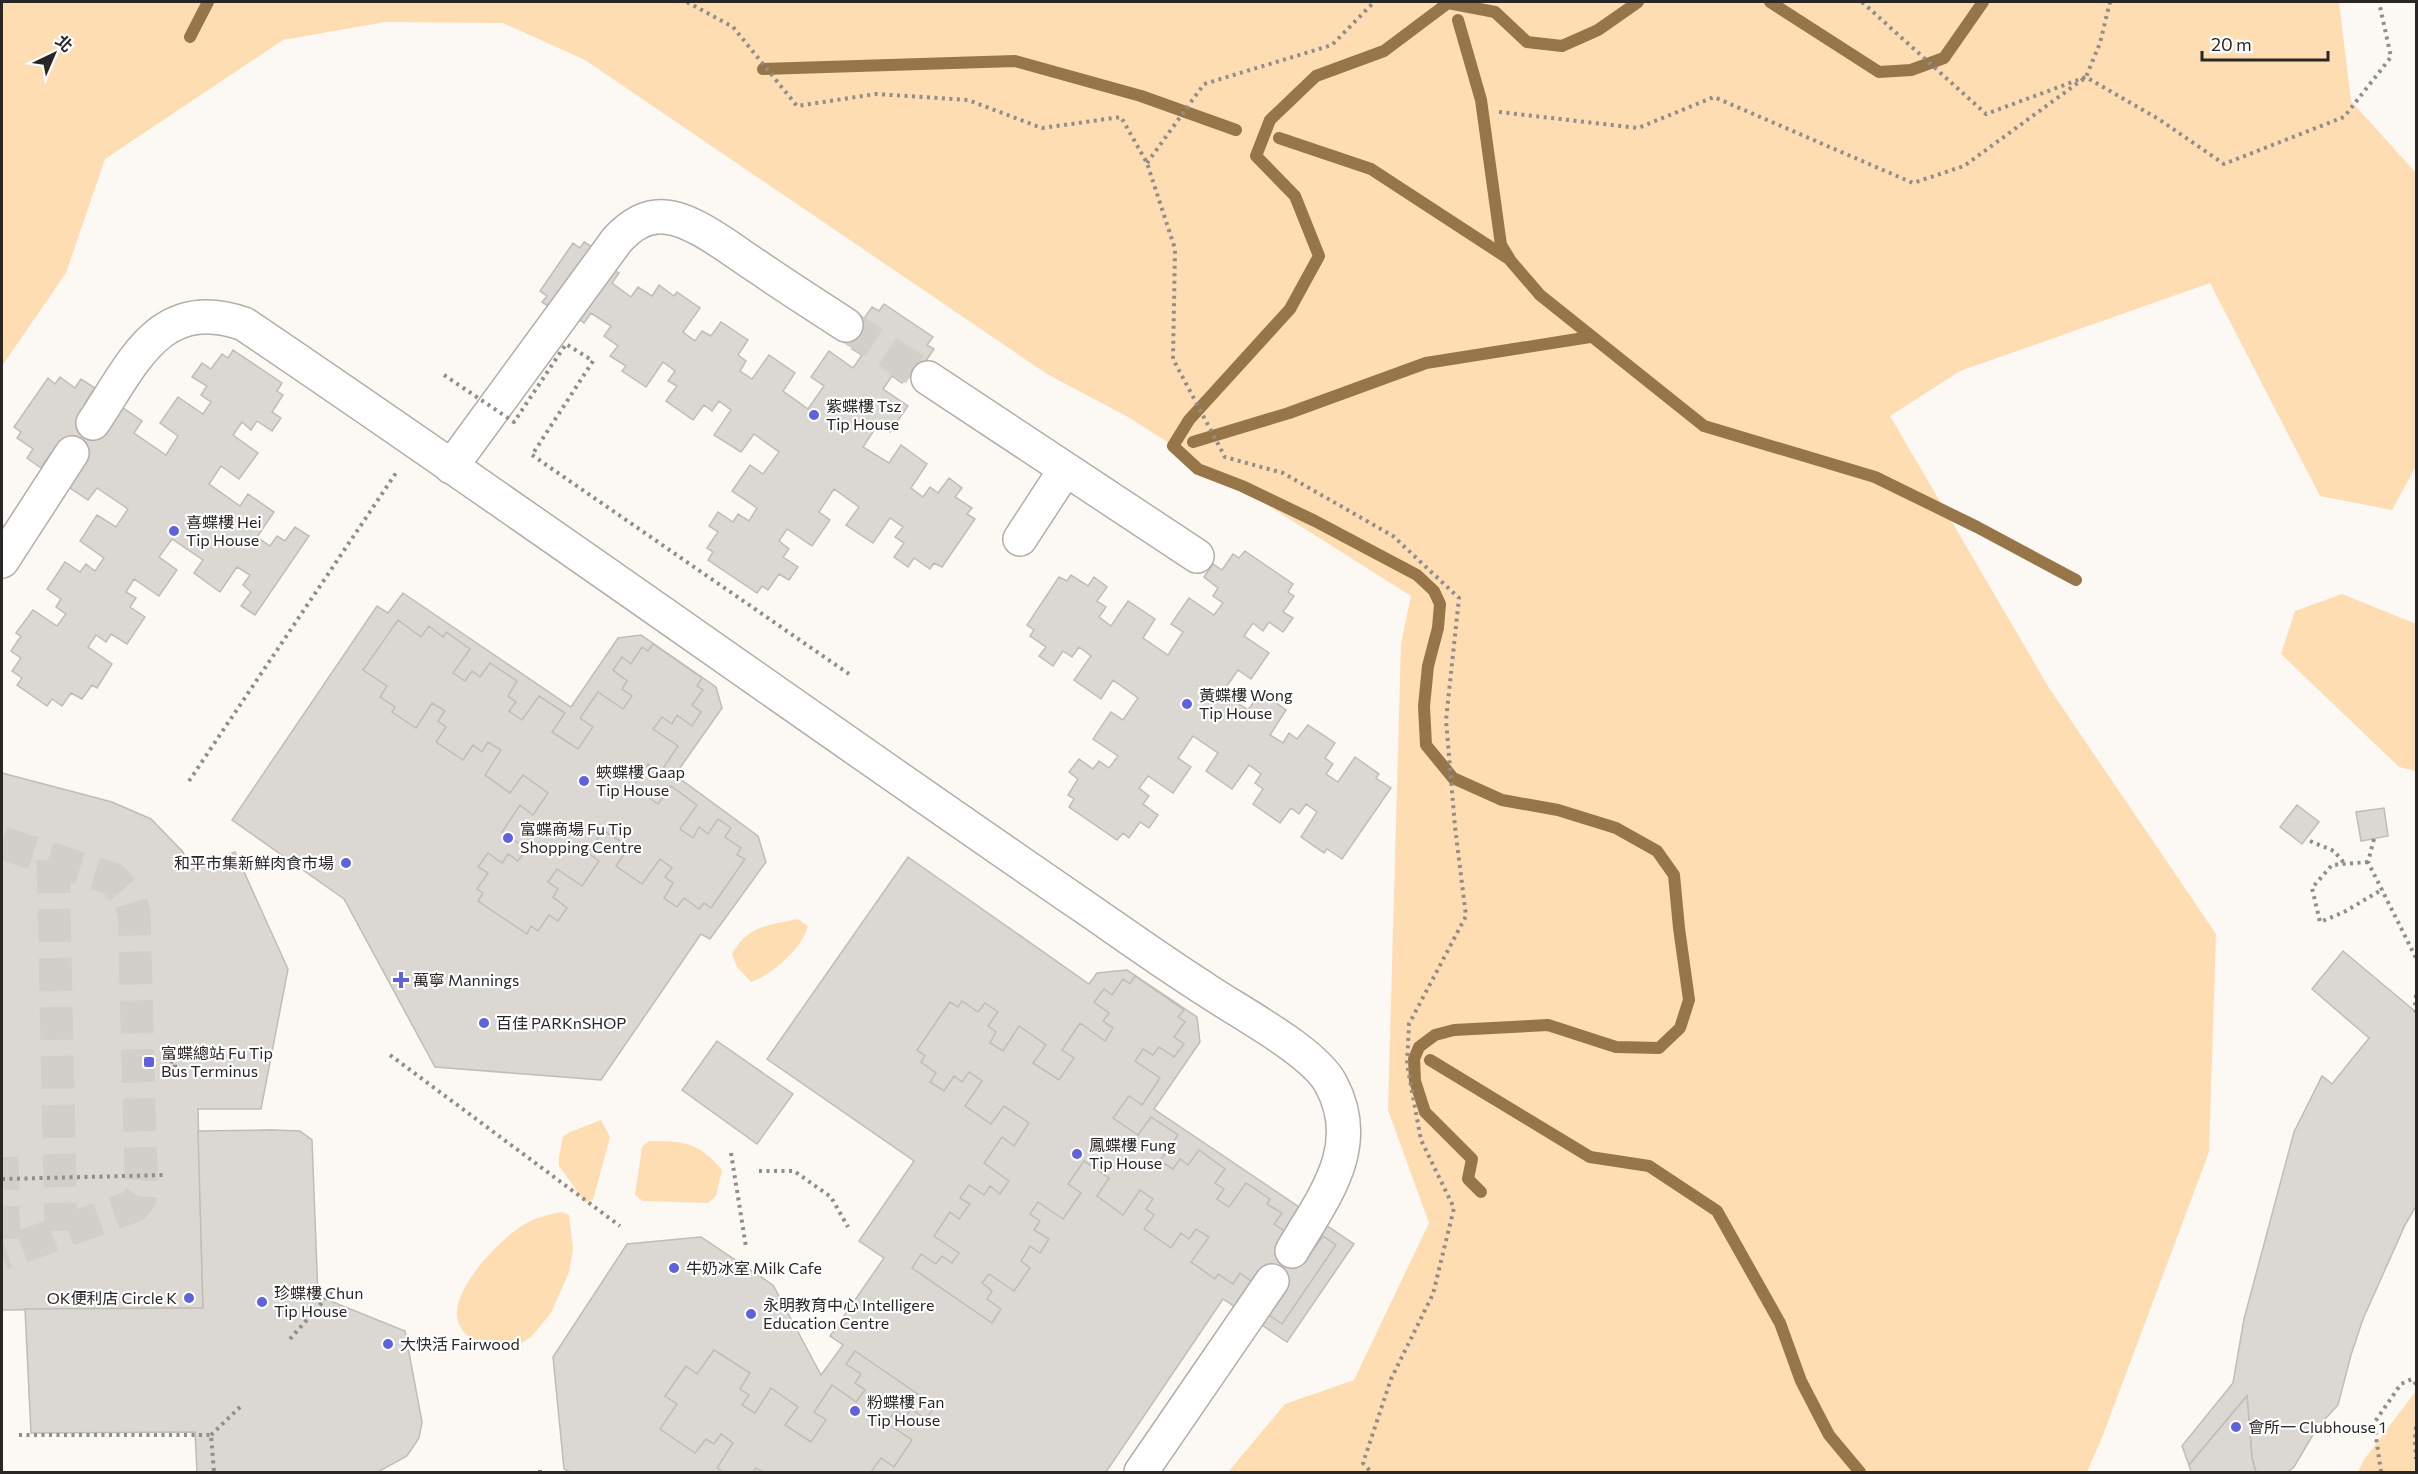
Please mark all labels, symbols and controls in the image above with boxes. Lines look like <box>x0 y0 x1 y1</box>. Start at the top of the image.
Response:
north arrow <box>24 24 84 84</box>
scale bar <box>2202 24 2328 62</box>
text: 北 <box>52 30 77 55</box>
text: 20 m <box>2211 33 2252 55</box>
place label: 紫蝶樓 Tsz Tip House <box>826 396 901 433</box>
marker: 紫蝶樓 Tsz Tip House <box>807 408 821 422</box>
place label: 喜蝶樓 Hei Tip House <box>186 512 262 549</box>
marker: 喜蝶樓 Hei Tip House <box>167 524 181 538</box>
place label: 黃蝶樓 Wong Tip House <box>1199 685 1293 722</box>
marker: 黃蝶樓 Wong Tip House <box>1180 697 1194 711</box>
place label: 蛺蝶樓 Gaap Tip House <box>596 762 685 799</box>
marker: 蛺蝶樓 Gaap Tip House <box>577 774 591 788</box>
place label: 富蝶商場 Fu Tip Shopping Centre <box>520 819 642 856</box>
marker: 富蝶商場 Fu Tip Shopping Centre <box>501 831 515 845</box>
place label: 和平市集新鮮肉食市場 <box>174 853 334 872</box>
marker: 和平市集新鮮肉食市場 <box>339 856 353 870</box>
place label: 萬寧 Mannings <box>413 970 519 989</box>
marker: 萬寧 Mannings <box>394 973 408 987</box>
place label: 百佳 PARKnSHOP <box>496 1013 626 1032</box>
marker: 百佳 PARKnSHOP <box>477 1016 491 1030</box>
place label: 富蝶總站 Fu Tip Bus Terminus <box>161 1043 273 1080</box>
marker: 富蝶總站 Fu Tip Bus Terminus <box>142 1055 156 1069</box>
place label: 鳳蝶樓 Fung Tip House <box>1089 1135 1176 1172</box>
marker: 鳳蝶樓 Fung Tip House <box>1070 1147 1084 1161</box>
place label: 牛奶冰室 Milk Cafe <box>686 1258 822 1277</box>
marker: 牛奶冰室 Milk Cafe <box>667 1261 681 1275</box>
place label: 珍蝶樓 Chun Tip House <box>274 1283 363 1320</box>
place label: OK便利店 Circle K <box>47 1288 177 1307</box>
marker: OK便利店 Circle K <box>182 1291 196 1305</box>
marker: 珍蝶樓 Chun Tip House <box>255 1295 269 1309</box>
place label: 永明教育中心 Intelligere Education Centre <box>763 1295 934 1332</box>
marker: 永明教育中心 Intelligere Education Centre <box>744 1307 758 1321</box>
place label: 大快活 Fairwood <box>400 1334 520 1353</box>
marker: 大快活 Fairwood <box>381 1337 395 1351</box>
place label: 粉蝶樓 Fan Tip House <box>867 1392 944 1429</box>
marker: 粉蝶樓 Fan Tip House <box>848 1404 862 1418</box>
place label: 會所一 Clubhouse 1 <box>2248 1417 2386 1436</box>
marker: 會所一 Clubhouse 1 <box>2229 1420 2243 1434</box>

